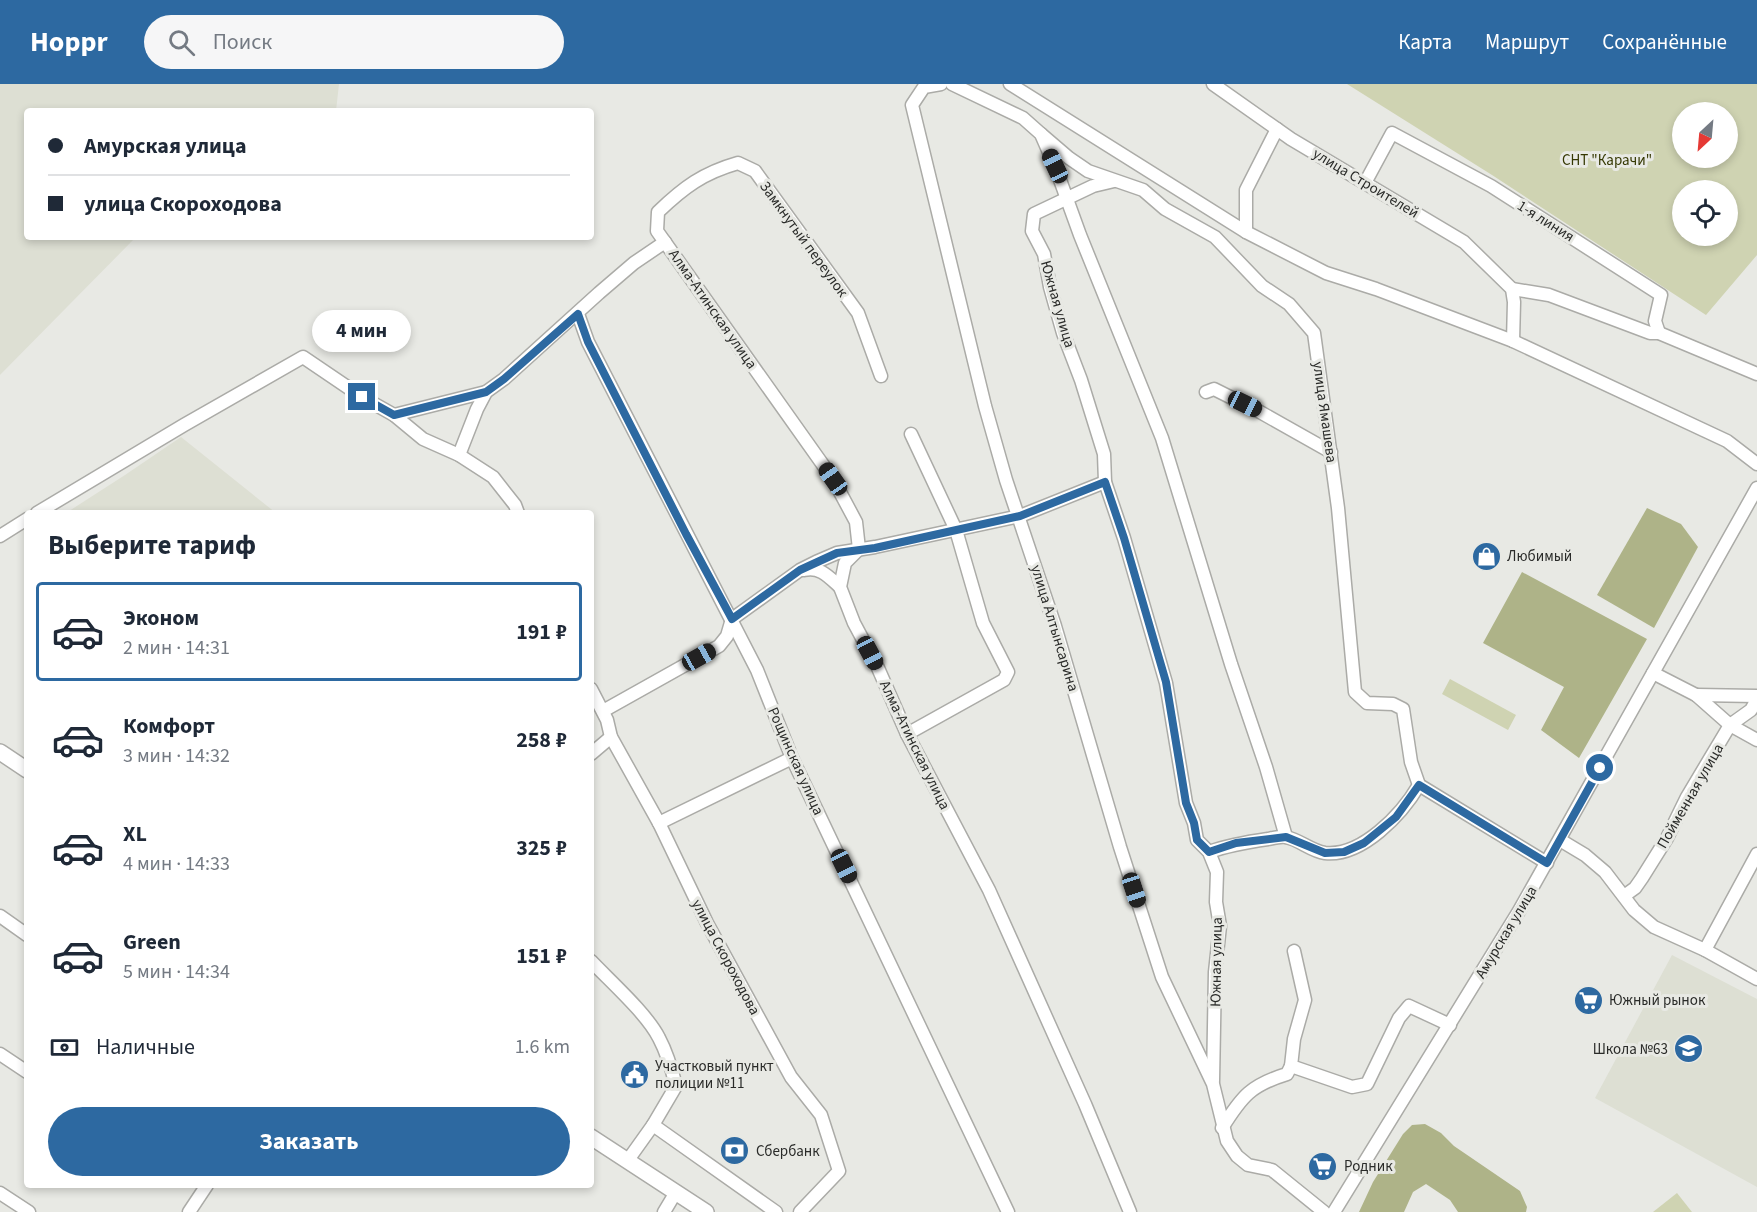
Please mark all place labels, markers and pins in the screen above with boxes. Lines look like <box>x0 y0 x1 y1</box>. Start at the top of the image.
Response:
shop icon: Любимый <box>1470 540 1502 572</box>
place label: Любимый <box>1507 546 1572 567</box>
supermarket icon: Южный рынок <box>1572 984 1604 1016</box>
place label: Южный рынок <box>1609 990 1706 1011</box>
school or university icon: Школа №63 <box>1673 1033 1705 1065</box>
place label: Школа №63 <box>1593 1039 1668 1060</box>
place label: Участковый пункт полиции №11 <box>655 1056 774 1094</box>
public building icon: Участковый пункт полиции №11 <box>618 1059 650 1091</box>
bank icon: Сбербанк <box>719 1135 751 1167</box>
place label: Сбербанк <box>756 1141 820 1162</box>
supermarket icon: Родник <box>1307 1150 1339 1182</box>
place label: Родник <box>1344 1156 1393 1177</box>

